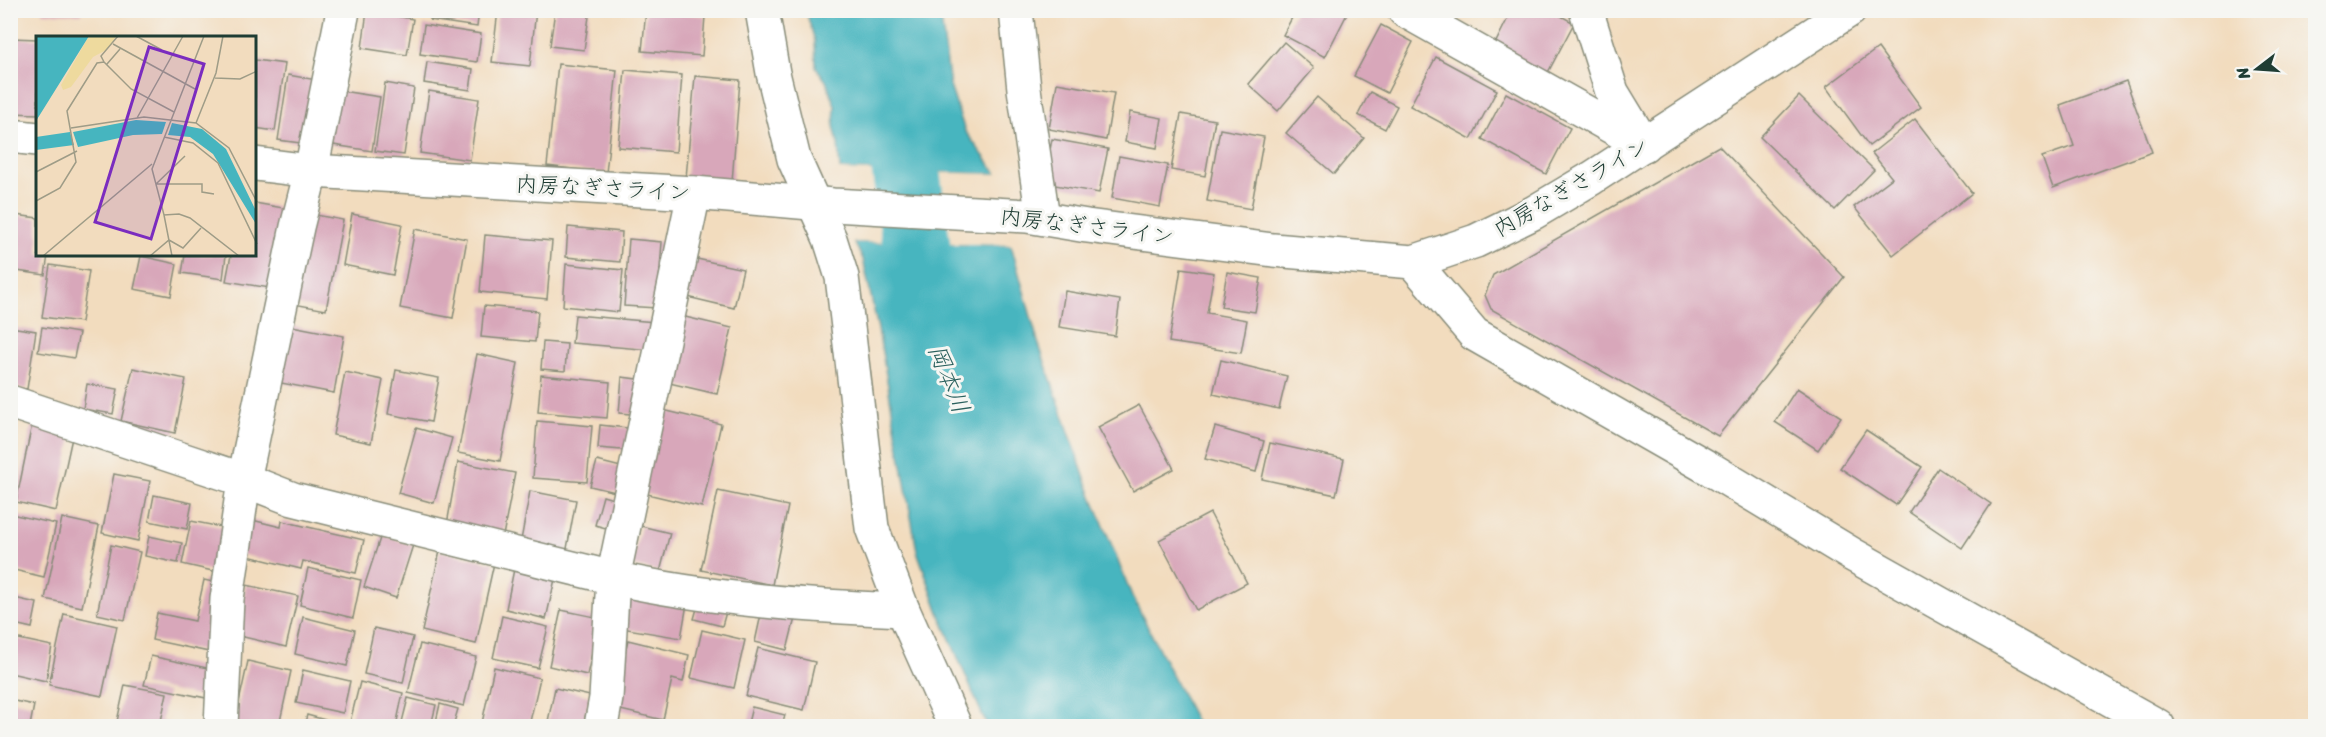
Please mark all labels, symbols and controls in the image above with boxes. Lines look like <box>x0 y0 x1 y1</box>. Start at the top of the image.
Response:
inset map <box>36 36 256 256</box>
north arrow <box>2227 39 2287 99</box>
text: N <box>2227 63 2259 84</box>
street label: 内房なぎさライン <box>1485 126 1657 248</box>
street label: 内房なぎさライン <box>515 164 691 212</box>
street label: 内房なぎさライン <box>998 196 1176 256</box>
water label: 岡本川 <box>916 338 982 420</box>

